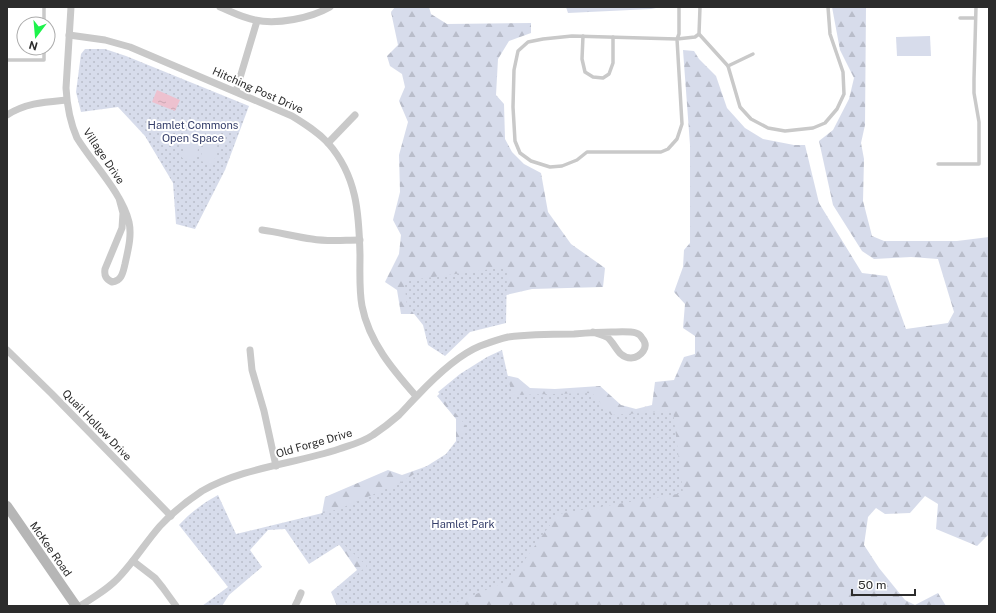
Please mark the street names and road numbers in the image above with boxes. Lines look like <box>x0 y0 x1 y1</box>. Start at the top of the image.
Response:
street label: Hitching Post Drive <box>211 65 305 115</box>
street label: Village Drive <box>81 126 127 186</box>
street label: Quail Hollow Drive <box>60 387 134 463</box>
street label: Old Forge Drive <box>274 426 354 460</box>
street label: McKee Road <box>28 519 74 579</box>

